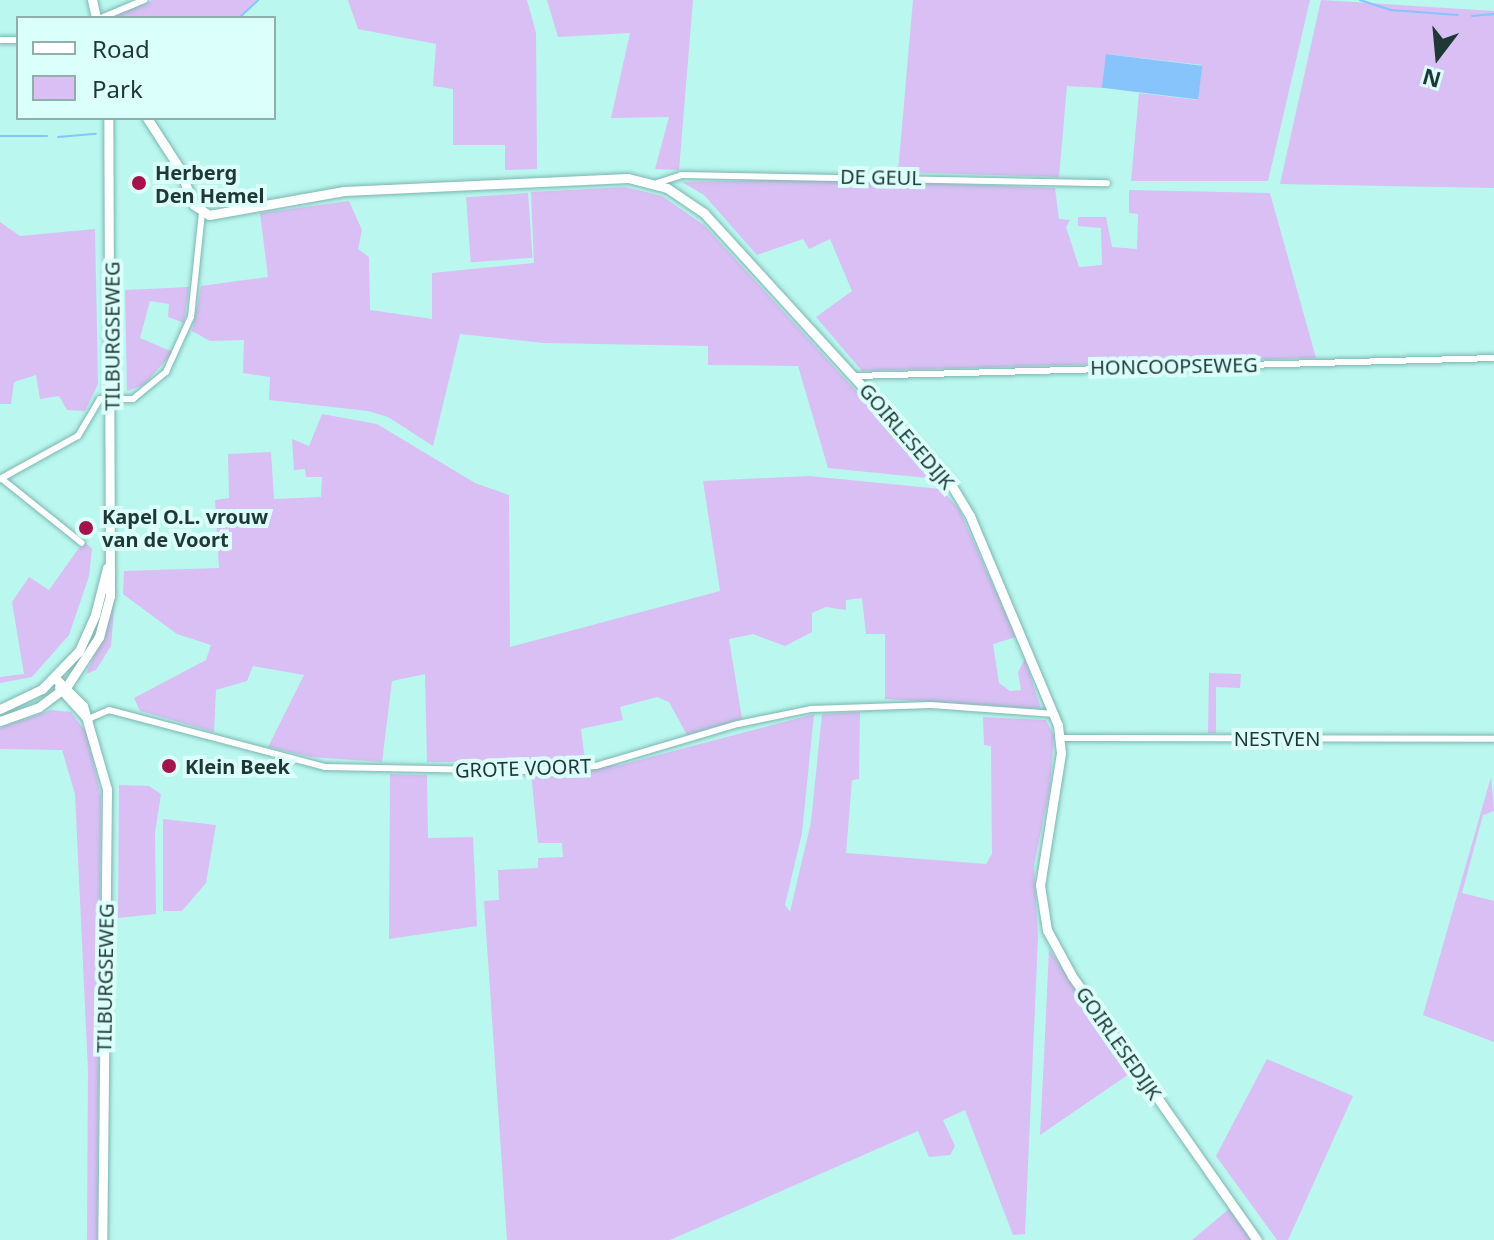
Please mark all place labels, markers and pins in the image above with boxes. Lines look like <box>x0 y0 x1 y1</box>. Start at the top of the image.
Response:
place label: Herberg Den Hemel <box>155 160 264 207</box>
marker: Herberg Den Hemel <box>130 174 148 192</box>
place label: Kapel O.L. vrouw van de Voort <box>102 504 268 551</box>
marker: Kapel O.L. vrouw van de Voort <box>77 519 95 537</box>
place label: Klein Beek <box>185 754 290 778</box>
marker: Klein Beek <box>160 757 178 775</box>

